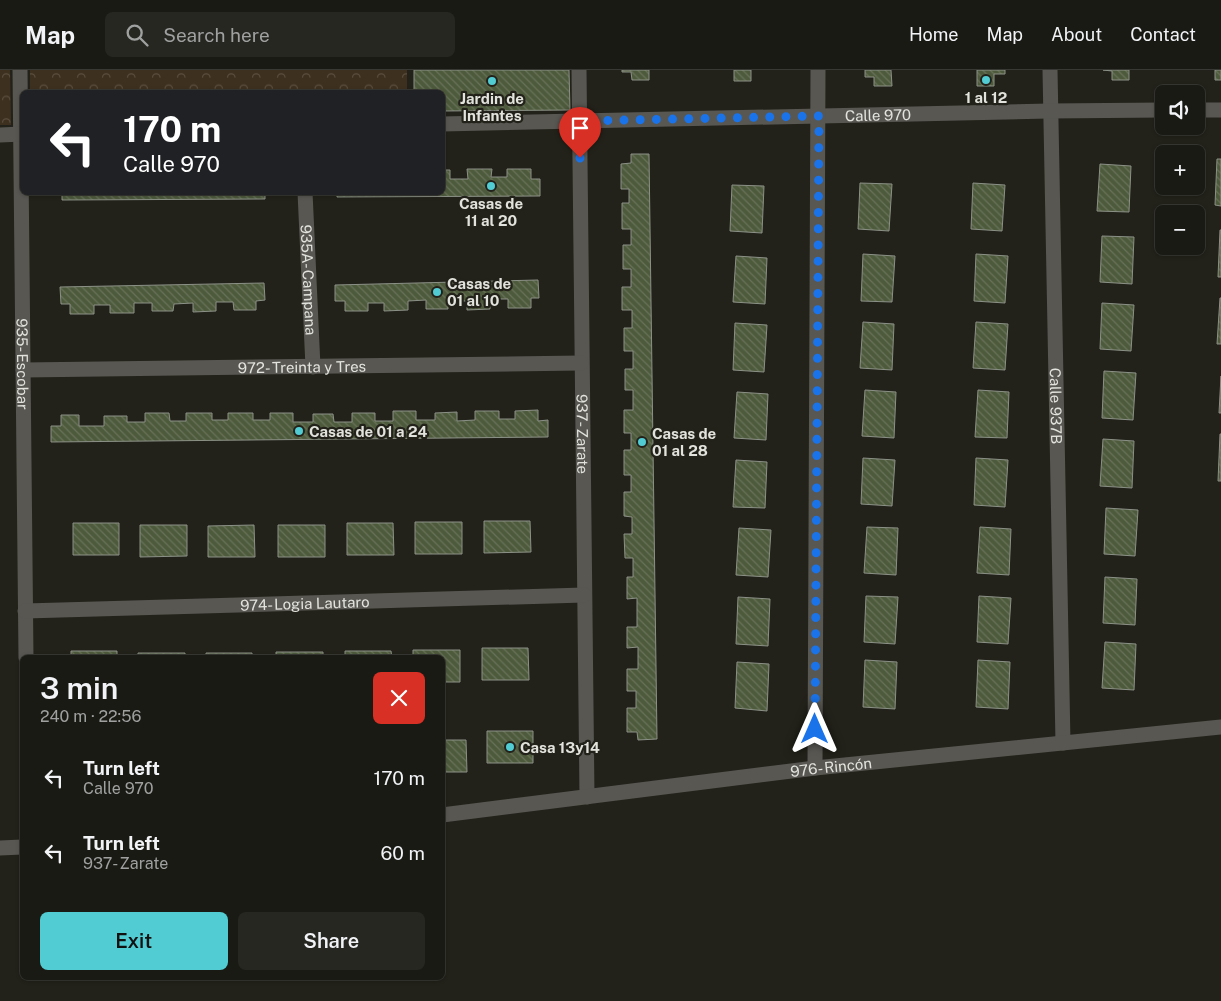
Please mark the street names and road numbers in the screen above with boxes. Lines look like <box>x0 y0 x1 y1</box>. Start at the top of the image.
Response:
street label: Calle 970 <box>845 105 911 124</box>
street label: 935A- Campana <box>298 224 320 336</box>
street label: 935- Escobar <box>14 318 32 410</box>
street label: 972- Treinta y Tres <box>238 357 366 376</box>
street label: Calle 937B <box>1047 367 1066 444</box>
street label: 937- Zarate <box>574 394 592 474</box>
street label: 974- Logia Lautaro <box>240 593 370 613</box>
street label: 976- Rincón <box>789 754 873 780</box>

